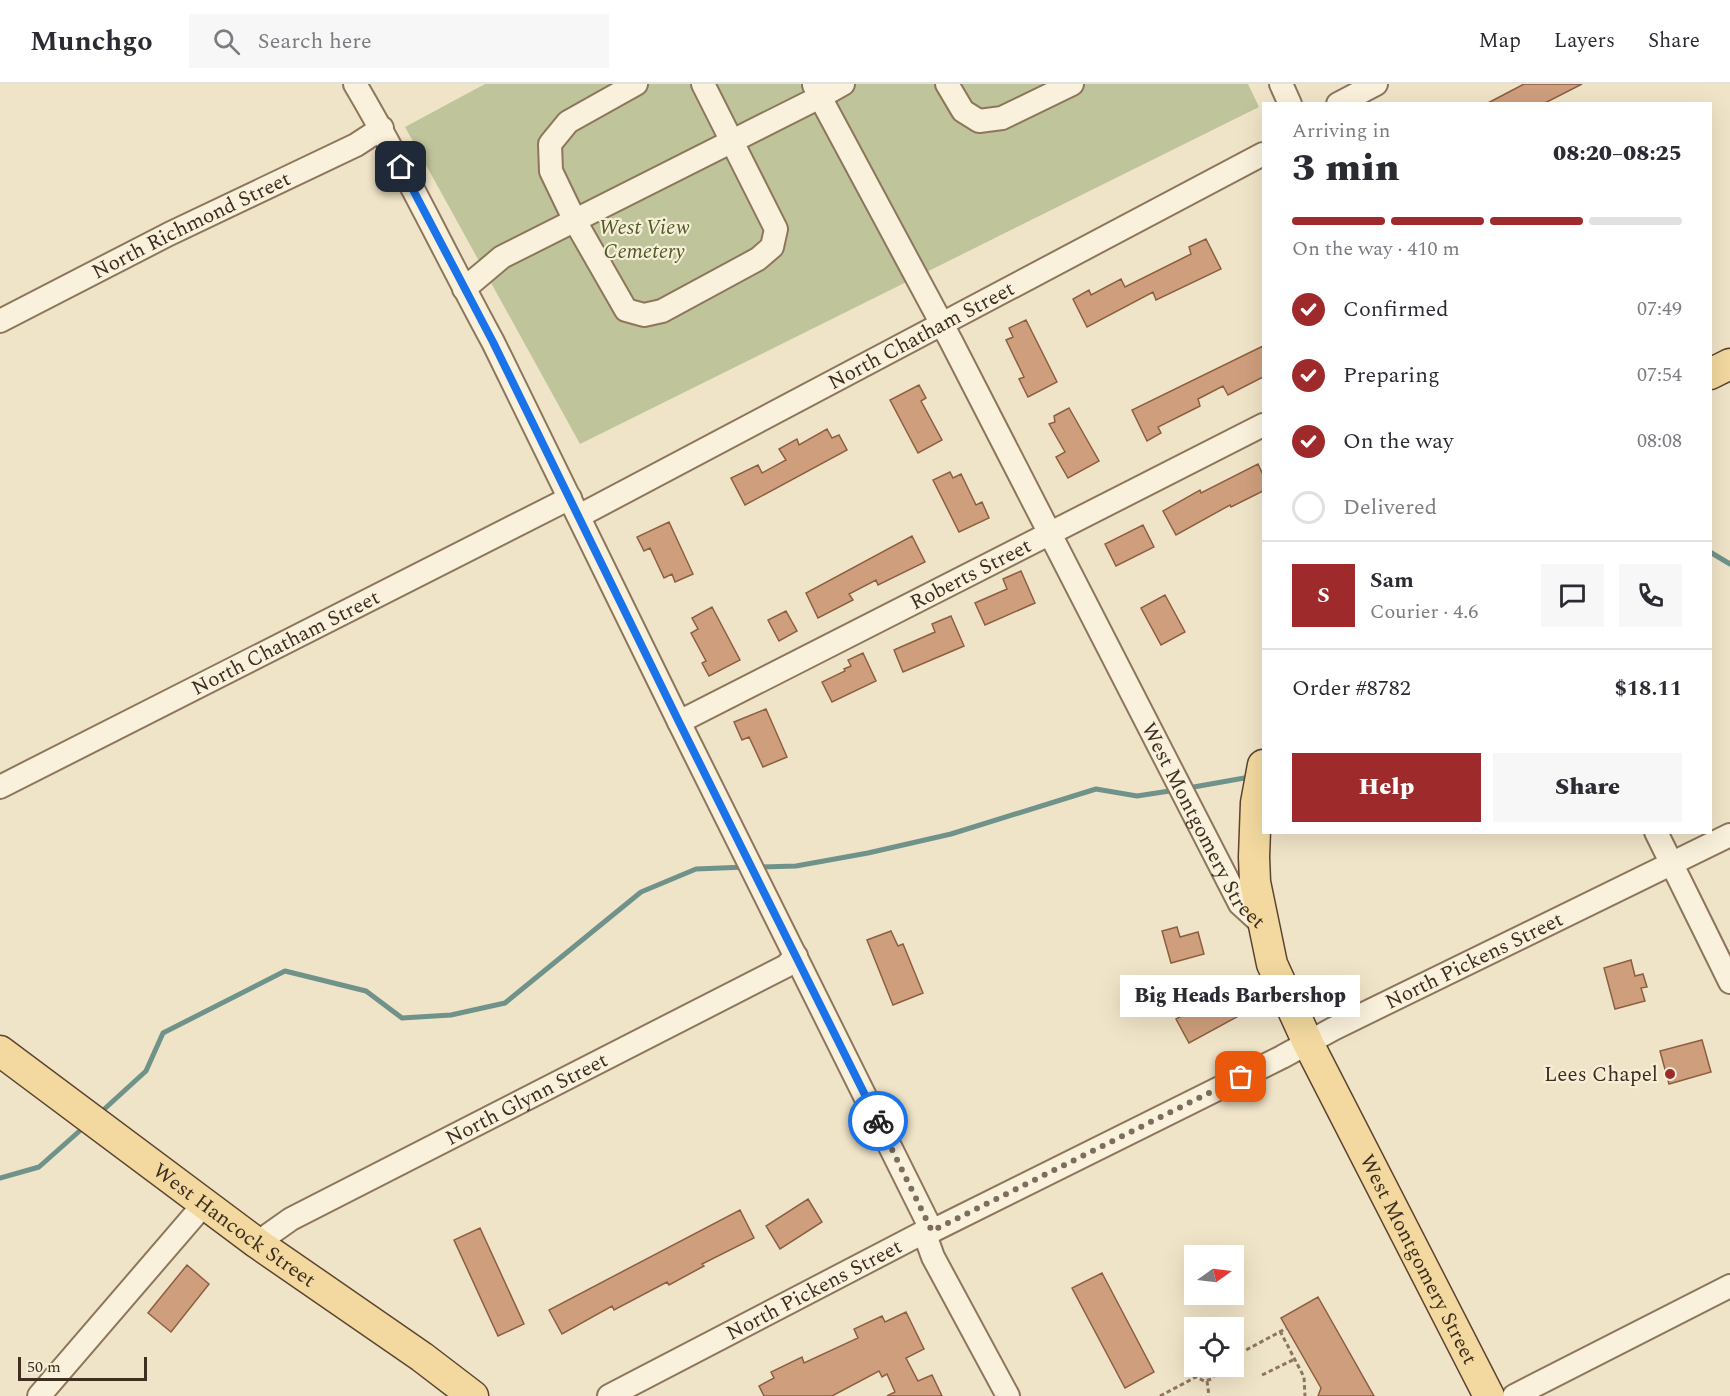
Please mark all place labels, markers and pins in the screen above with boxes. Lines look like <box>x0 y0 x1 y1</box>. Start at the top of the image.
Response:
pin <box>375 141 426 192</box>
callout: Big Heads Barbershop <box>1121 975 1361 1017</box>
pin <box>1215 1051 1266 1102</box>
place label: Lees Chapel <box>1544 1059 1658 1091</box>
marker: Lees Chapel <box>1663 1067 1677 1081</box>

